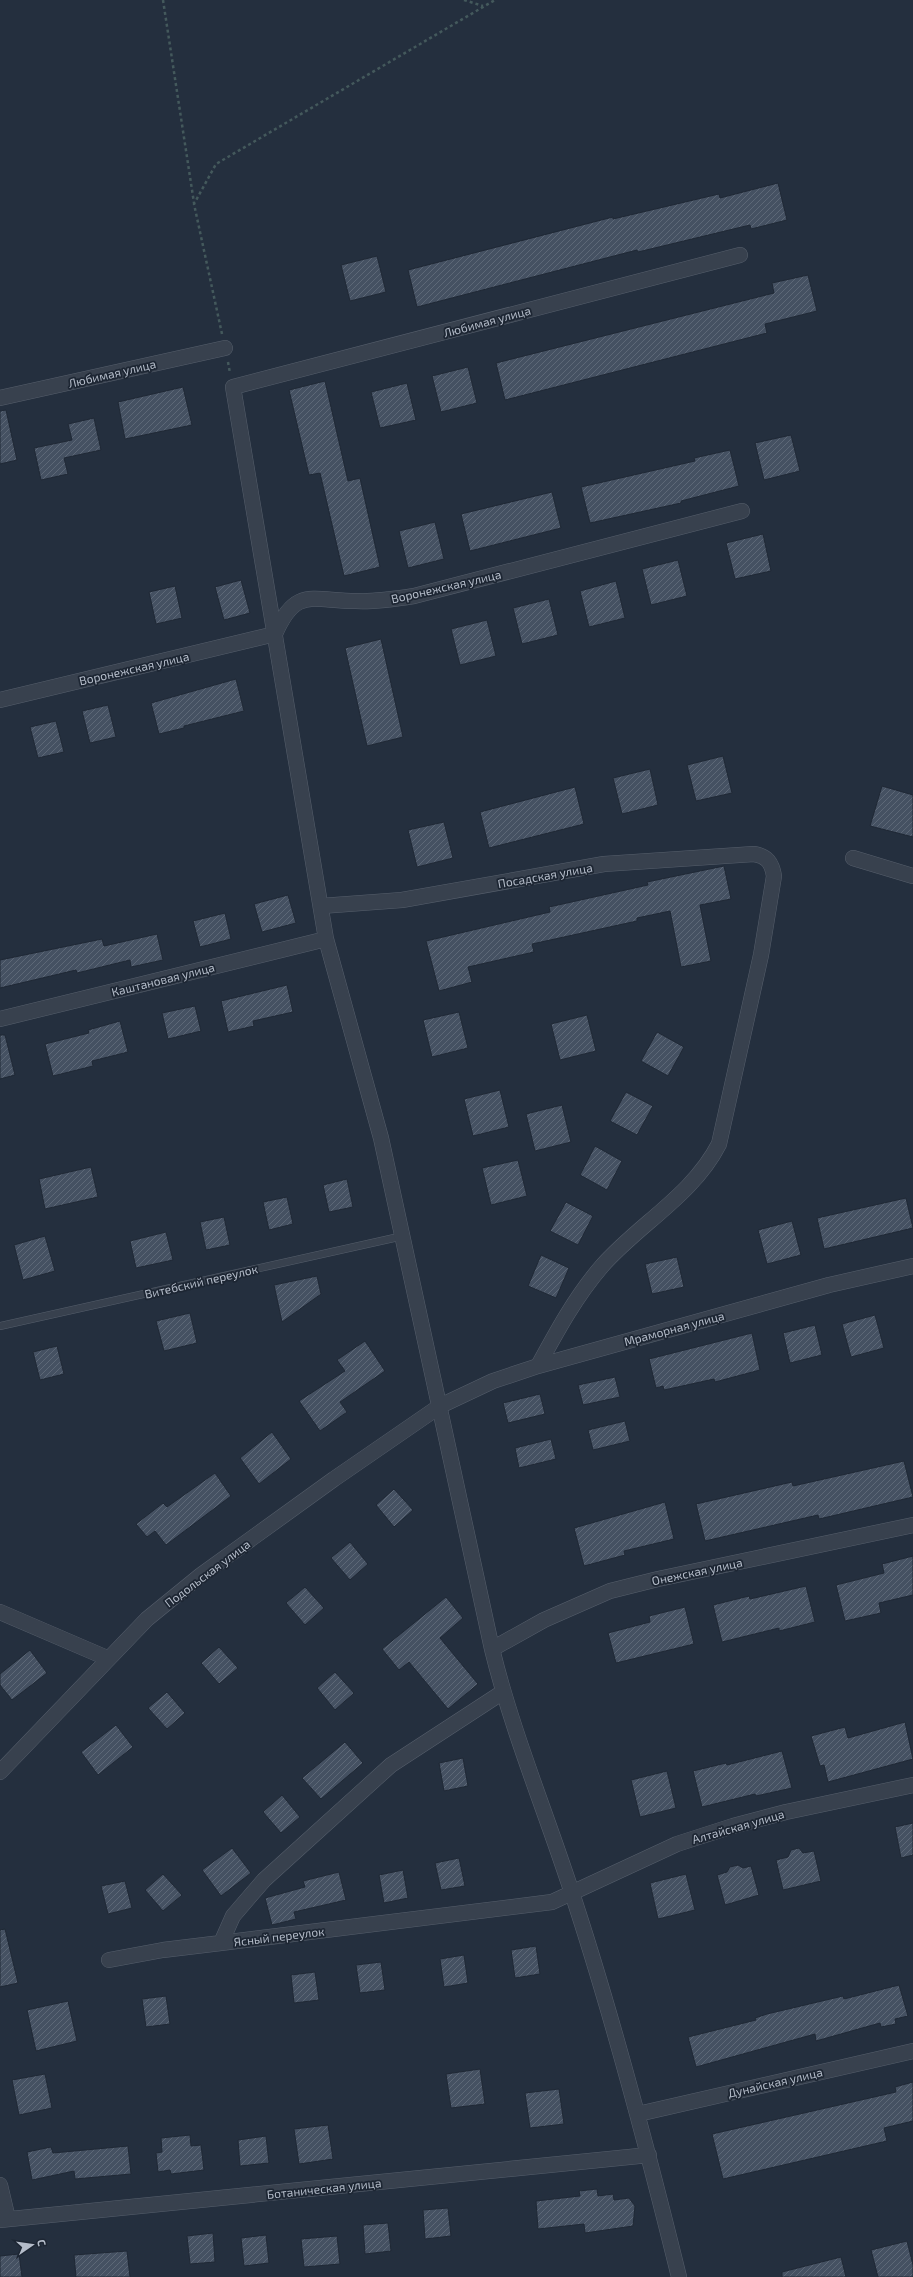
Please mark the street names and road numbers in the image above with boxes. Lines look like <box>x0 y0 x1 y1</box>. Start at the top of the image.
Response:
street label: Любимая улица <box>442 303 532 340</box>
street label: Любимая улица <box>67 356 157 391</box>
street label: Воронежская улица <box>390 567 503 606</box>
street label: Воронежская улица <box>78 649 191 688</box>
street label: Посадская улица <box>496 860 594 891</box>
street label: Каштановая улица <box>110 959 216 1000</box>
street label: Витебский переулок <box>143 1261 260 1302</box>
street label: Мраморная улица <box>622 1308 726 1349</box>
street label: Подольская улица <box>162 1536 253 1610</box>
street label: Онежская улица <box>650 1555 744 1588</box>
street label: Алтайская улица <box>690 1806 786 1847</box>
street label: Ясный переулок <box>233 1923 326 1950</box>
street label: Дунайская улица <box>726 2064 824 2101</box>
street label: Ботаническая улица <box>266 2175 382 2202</box>

